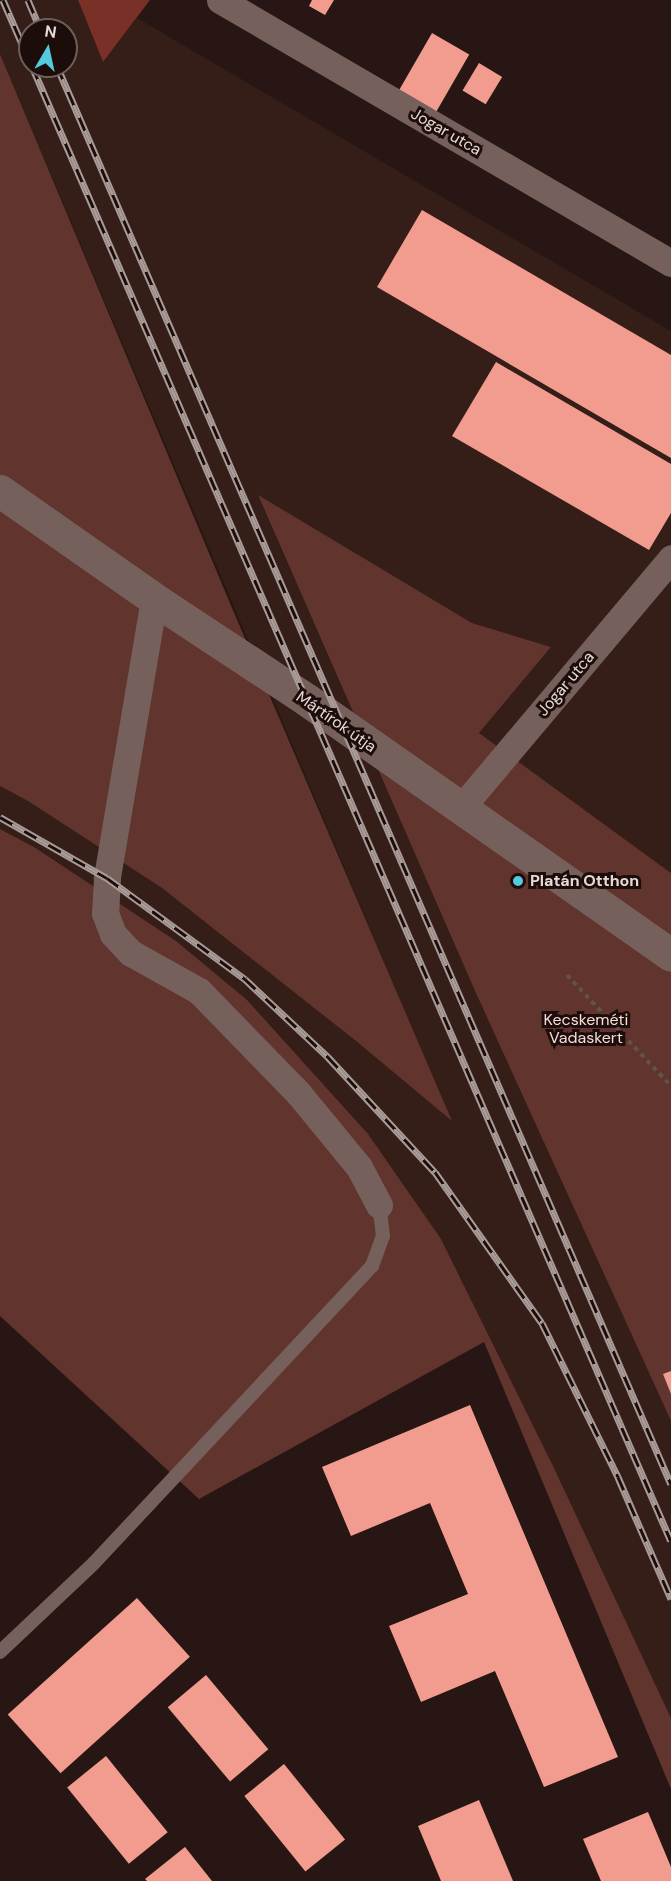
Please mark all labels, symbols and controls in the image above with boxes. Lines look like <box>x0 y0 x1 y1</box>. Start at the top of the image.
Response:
north arrow <box>18 18 78 78</box>
text: N <box>43 20 58 43</box>
street label: Jogar utca <box>407 104 485 160</box>
street label: Jogar utca <box>534 648 598 720</box>
street label: Mártírok útja <box>292 687 380 757</box>
place label: Platán Otthon <box>530 871 639 891</box>
marker: Platán Otthon <box>511 874 525 888</box>
park label: Kecskeméti Vadaskert <box>544 1010 628 1048</box>

